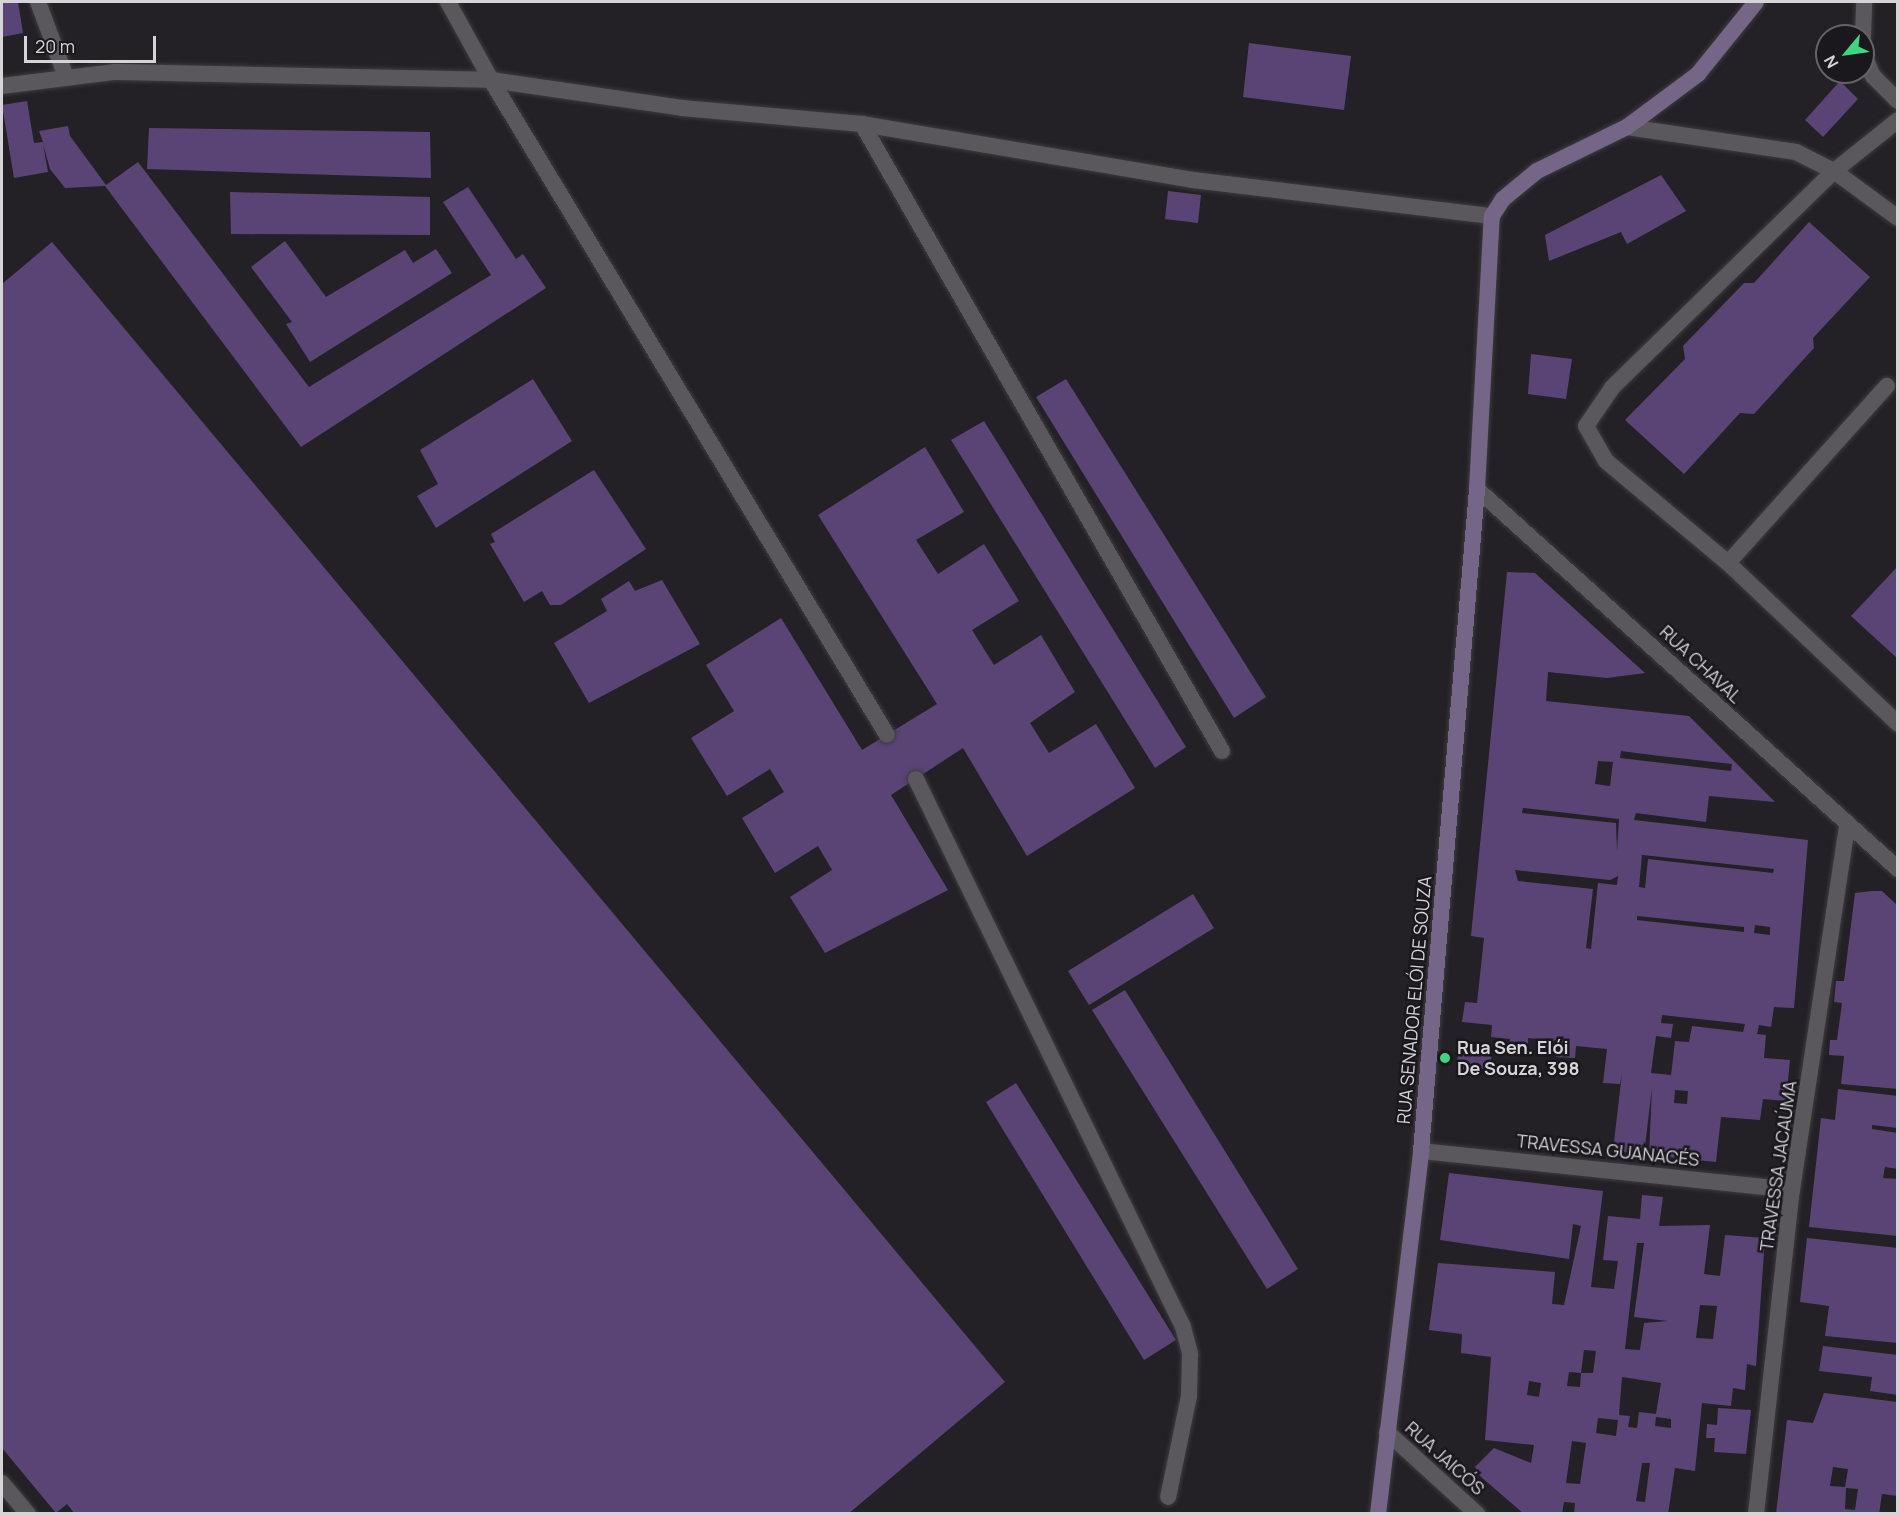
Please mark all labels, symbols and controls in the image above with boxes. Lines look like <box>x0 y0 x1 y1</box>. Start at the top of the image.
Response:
scale bar <box>27 24 159 62</box>
north arrow <box>1815 24 1875 84</box>
text: 20 m <box>35 34 75 58</box>
text: N <box>1819 51 1843 72</box>
street label: RUA CHAVAL <box>1656 621 1746 707</box>
street label: RUA SENADOR ELÓI DE SOUZA <box>1392 875 1436 1125</box>
place label: Rua Sen. Elói De Souza, 398 <box>1457 1037 1579 1080</box>
marker: Rua Sen. Elói De Souza, 398 <box>1438 1051 1452 1065</box>
street label: TRAVESSA JACAÚMA <box>1755 1079 1801 1253</box>
street label: TRAVESSA GUANACÉS <box>1516 1130 1700 1170</box>
street label: RUA JAICÓS <box>1401 1417 1489 1499</box>

